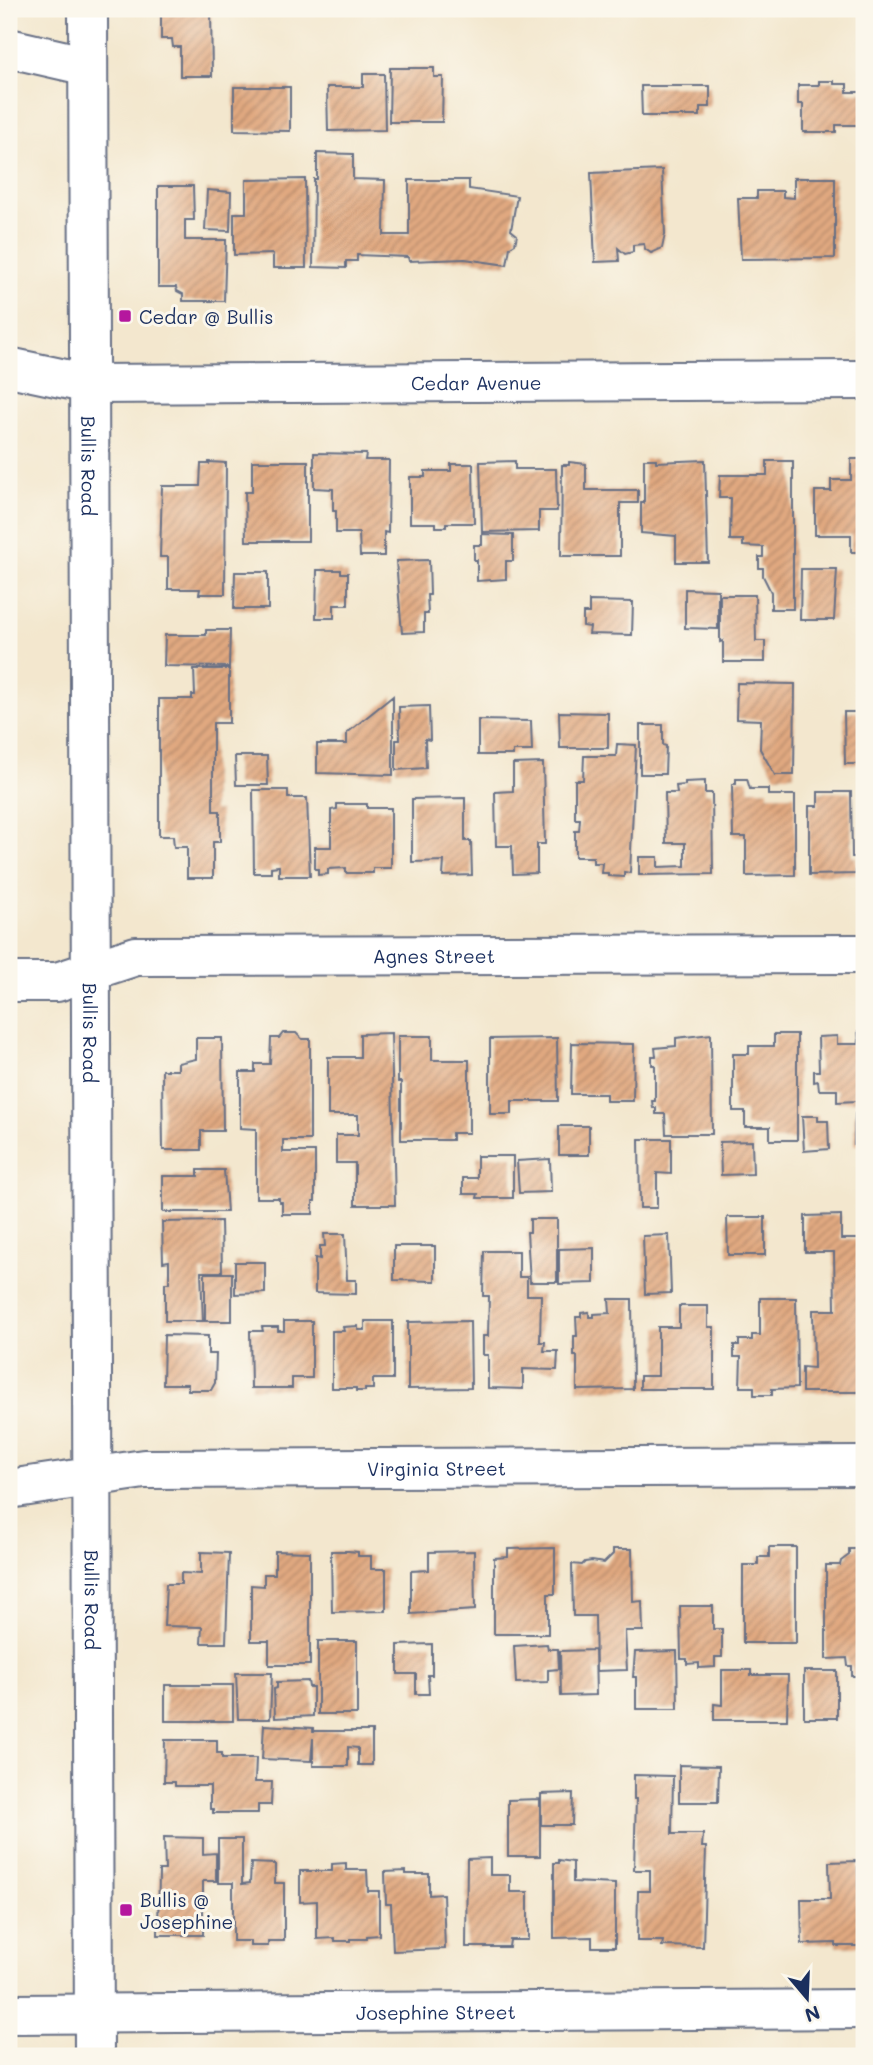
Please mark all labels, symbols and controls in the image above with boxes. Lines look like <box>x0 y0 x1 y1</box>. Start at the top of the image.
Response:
place label: Cedar @ Bullis <box>139 304 274 329</box>
marker: Cedar @ Bullis <box>117 308 133 324</box>
street label: Cedar Avenue <box>411 369 542 395</box>
street label: Bullis Road <box>77 416 102 516</box>
street label: Agnes Street <box>373 943 495 968</box>
street label: Bullis Road <box>78 983 104 1083</box>
street label: Virginia Street <box>367 1455 506 1481</box>
street label: Bullis Road <box>80 1550 105 1650</box>
place label: Bullis @ Josephine <box>140 1887 233 1934</box>
marker: Bullis @ Josephine <box>118 1902 134 1918</box>
north arrow <box>772 1964 842 2034</box>
street label: Josephine Street <box>356 1999 516 2024</box>
text: N <box>802 2000 824 2029</box>

